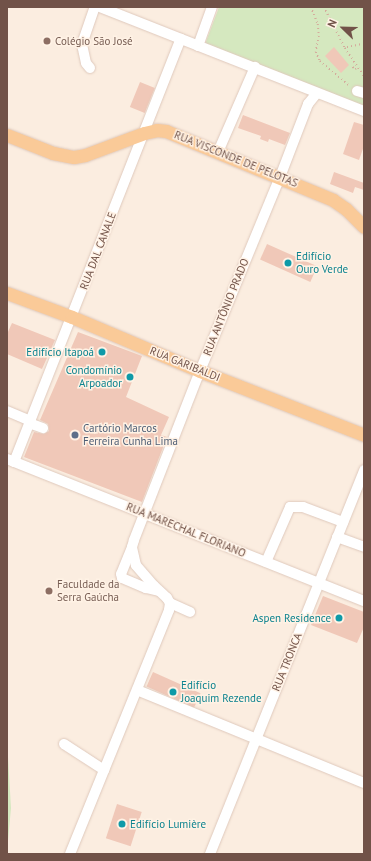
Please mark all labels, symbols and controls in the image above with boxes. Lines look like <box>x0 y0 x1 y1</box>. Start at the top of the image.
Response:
north arrow <box>323 8 363 48</box>
text: N <box>324 17 340 29</box>
place label: Colégio São José <box>55 34 133 48</box>
marker: Colégio São José <box>42 36 52 46</box>
street label: RUA VISCONDE DE PELOTAS <box>172 128 300 190</box>
street label: RUA DAL CANALE <box>77 210 119 292</box>
place label: Edifício Ouro Verde <box>296 250 348 276</box>
street label: RUA ANTÔNIO PRADO <box>200 256 252 358</box>
marker: Edifício Ouro Verde <box>283 258 293 268</box>
street label: RUA GARIBALDI <box>148 344 222 384</box>
place label: Edifício Itapoá <box>26 345 94 359</box>
marker: Edifício Itapoá <box>97 347 107 357</box>
place label: Condomínio Arpoador <box>66 364 122 390</box>
marker: Condomínio Arpoador <box>125 372 135 382</box>
place label: Cartório Marcos Ferreira Cunha Lima <box>83 422 178 448</box>
marker: Cartório Marcos Ferreira Cunha Lima <box>70 430 80 440</box>
street label: RUA MARECHAL FLORIANO <box>124 500 248 560</box>
place label: Faculdade da Serra Gaúcha <box>57 578 119 604</box>
marker: Faculdade da Serra Gaúcha <box>44 586 54 596</box>
place label: Aspen Residence <box>252 611 331 625</box>
marker: Aspen Residence <box>334 613 344 623</box>
street label: RUA TRONCA <box>269 631 305 693</box>
place label: Edifício Joaquim Rezende <box>181 679 262 705</box>
marker: Edifício Joaquim Rezende <box>168 687 178 697</box>
place label: Edifício Lumière <box>130 817 206 831</box>
marker: Edifício Lumière <box>117 819 127 829</box>

